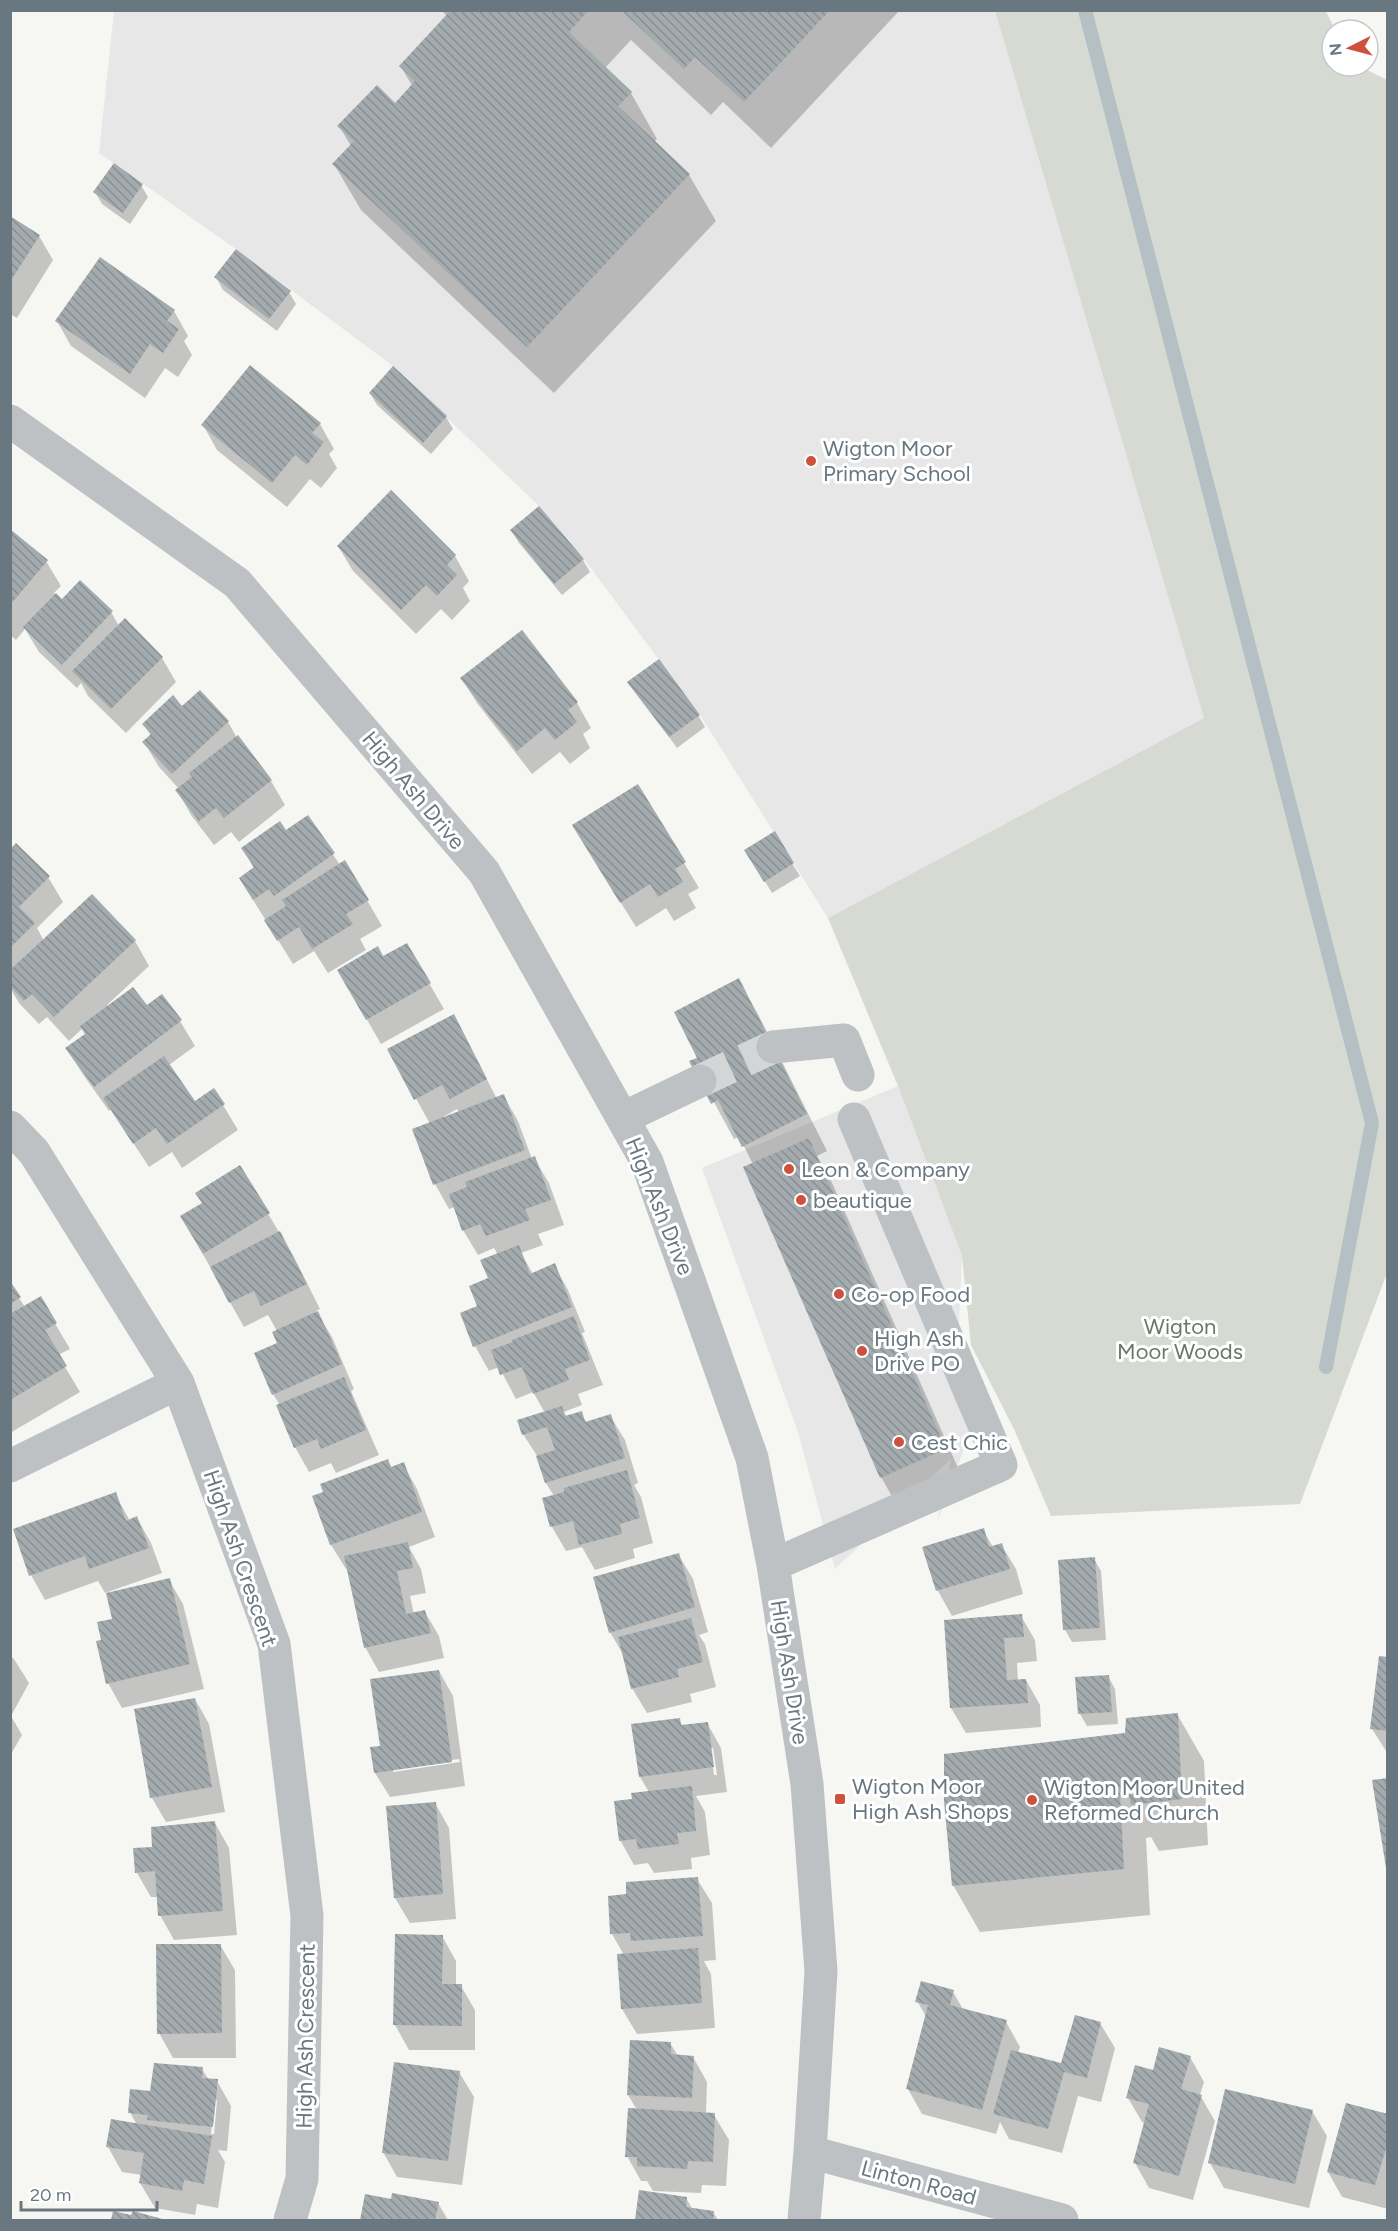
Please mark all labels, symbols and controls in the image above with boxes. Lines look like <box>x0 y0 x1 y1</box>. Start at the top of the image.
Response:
north arrow <box>1320 18 1380 78</box>
text: N <box>1325 42 1346 57</box>
place label: Wigton Moor Primary School <box>823 435 971 487</box>
marker: Wigton Moor Primary School <box>804 454 818 468</box>
street label: High Ash Drive <box>356 726 471 855</box>
street label: High Ash Drive <box>620 1133 699 1279</box>
place label: Leon & Company <box>801 1156 970 1183</box>
marker: Leon & Company <box>782 1162 796 1176</box>
place label: beautique <box>813 1187 912 1214</box>
marker: beautique <box>794 1193 808 1207</box>
place label: Co-op Food <box>851 1281 970 1308</box>
marker: Co-op Food <box>832 1287 846 1301</box>
park label: Wigton Moor Woods <box>1117 1313 1243 1365</box>
place label: High Ash Drive PO <box>874 1325 964 1377</box>
marker: High Ash Drive PO <box>855 1344 869 1358</box>
place label: Cest Chic <box>911 1429 1008 1456</box>
marker: Cest Chic <box>892 1435 906 1449</box>
street label: High Ash Crescent <box>198 1466 283 1650</box>
street label: High Ash Drive <box>765 1598 814 1746</box>
place label: Wigton Moor High Ash Shops <box>852 1773 1009 1825</box>
place label: Wigton Moor United Reformed Church <box>1044 1774 1245 1826</box>
marker: Wigton Moor High Ash Shops <box>833 1792 847 1806</box>
marker: Wigton Moor United Reformed Church <box>1025 1793 1039 1807</box>
street label: High Ash Crescent <box>290 1943 321 2129</box>
street label: Linton Road <box>858 2154 979 2211</box>
scale bar <box>21 2174 158 2212</box>
text: 20 m <box>30 2184 71 2206</box>

